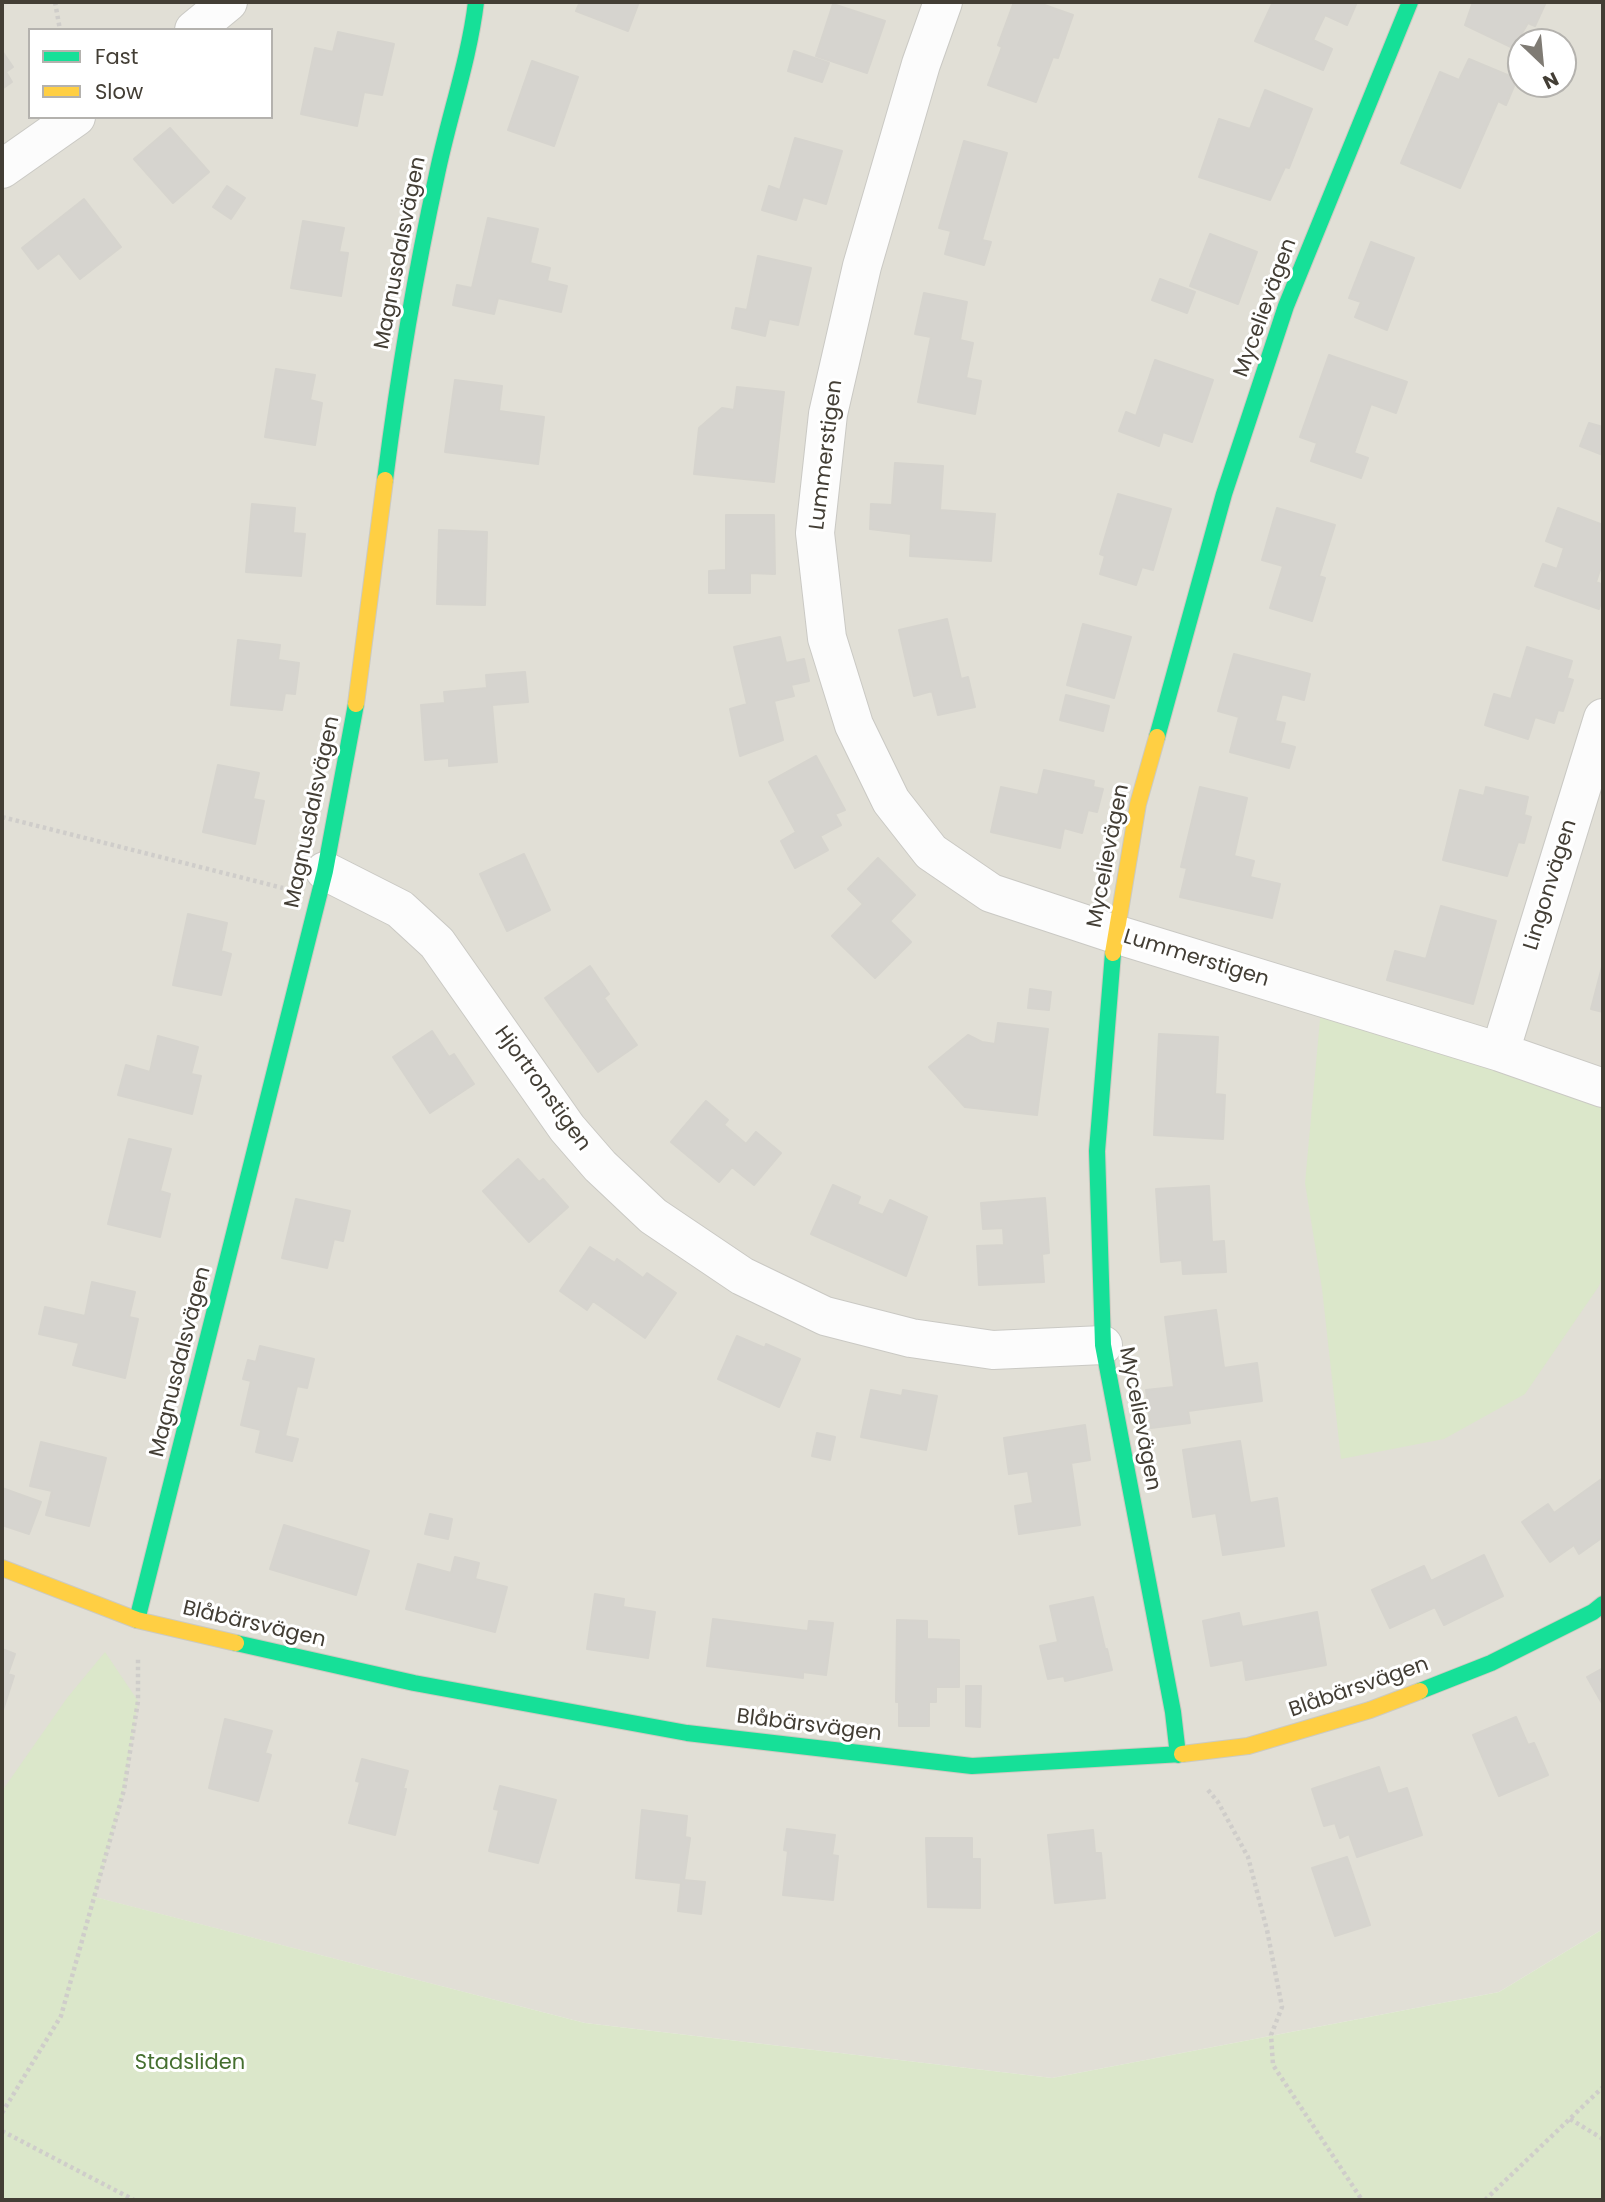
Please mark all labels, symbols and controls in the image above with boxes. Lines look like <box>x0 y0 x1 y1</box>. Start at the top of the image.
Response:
legend <box>28 28 273 119</box>
north arrow <box>1507 28 1577 98</box>
text: Fast <box>95 42 138 71</box>
text: N <box>1538 65 1563 96</box>
text: Slow <box>95 77 143 106</box>
street label: Magnusdalsvägen <box>370 155 432 351</box>
street label: Mycelievägen <box>1229 235 1303 381</box>
street label: Lummerstigen <box>805 379 849 531</box>
street label: Magnusdalsvägen <box>280 714 346 910</box>
street label: Mycelievägen <box>1083 782 1135 930</box>
street label: Lingonvägen <box>1519 817 1583 953</box>
street label: Lummerstigen <box>1120 925 1272 993</box>
street label: Hjortronstigen <box>488 1022 596 1156</box>
street label: Magnusdalsvägen <box>145 1264 217 1460</box>
street label: Mycelievägen <box>1113 1345 1165 1493</box>
street label: Blåbärsvägen <box>180 1596 328 1654</box>
street label: Blåbärsvägen <box>1286 1652 1432 1724</box>
street label: Blåbärsvägen <box>735 1705 883 1747</box>
park label: Stadsliden <box>135 2051 245 2077</box>

